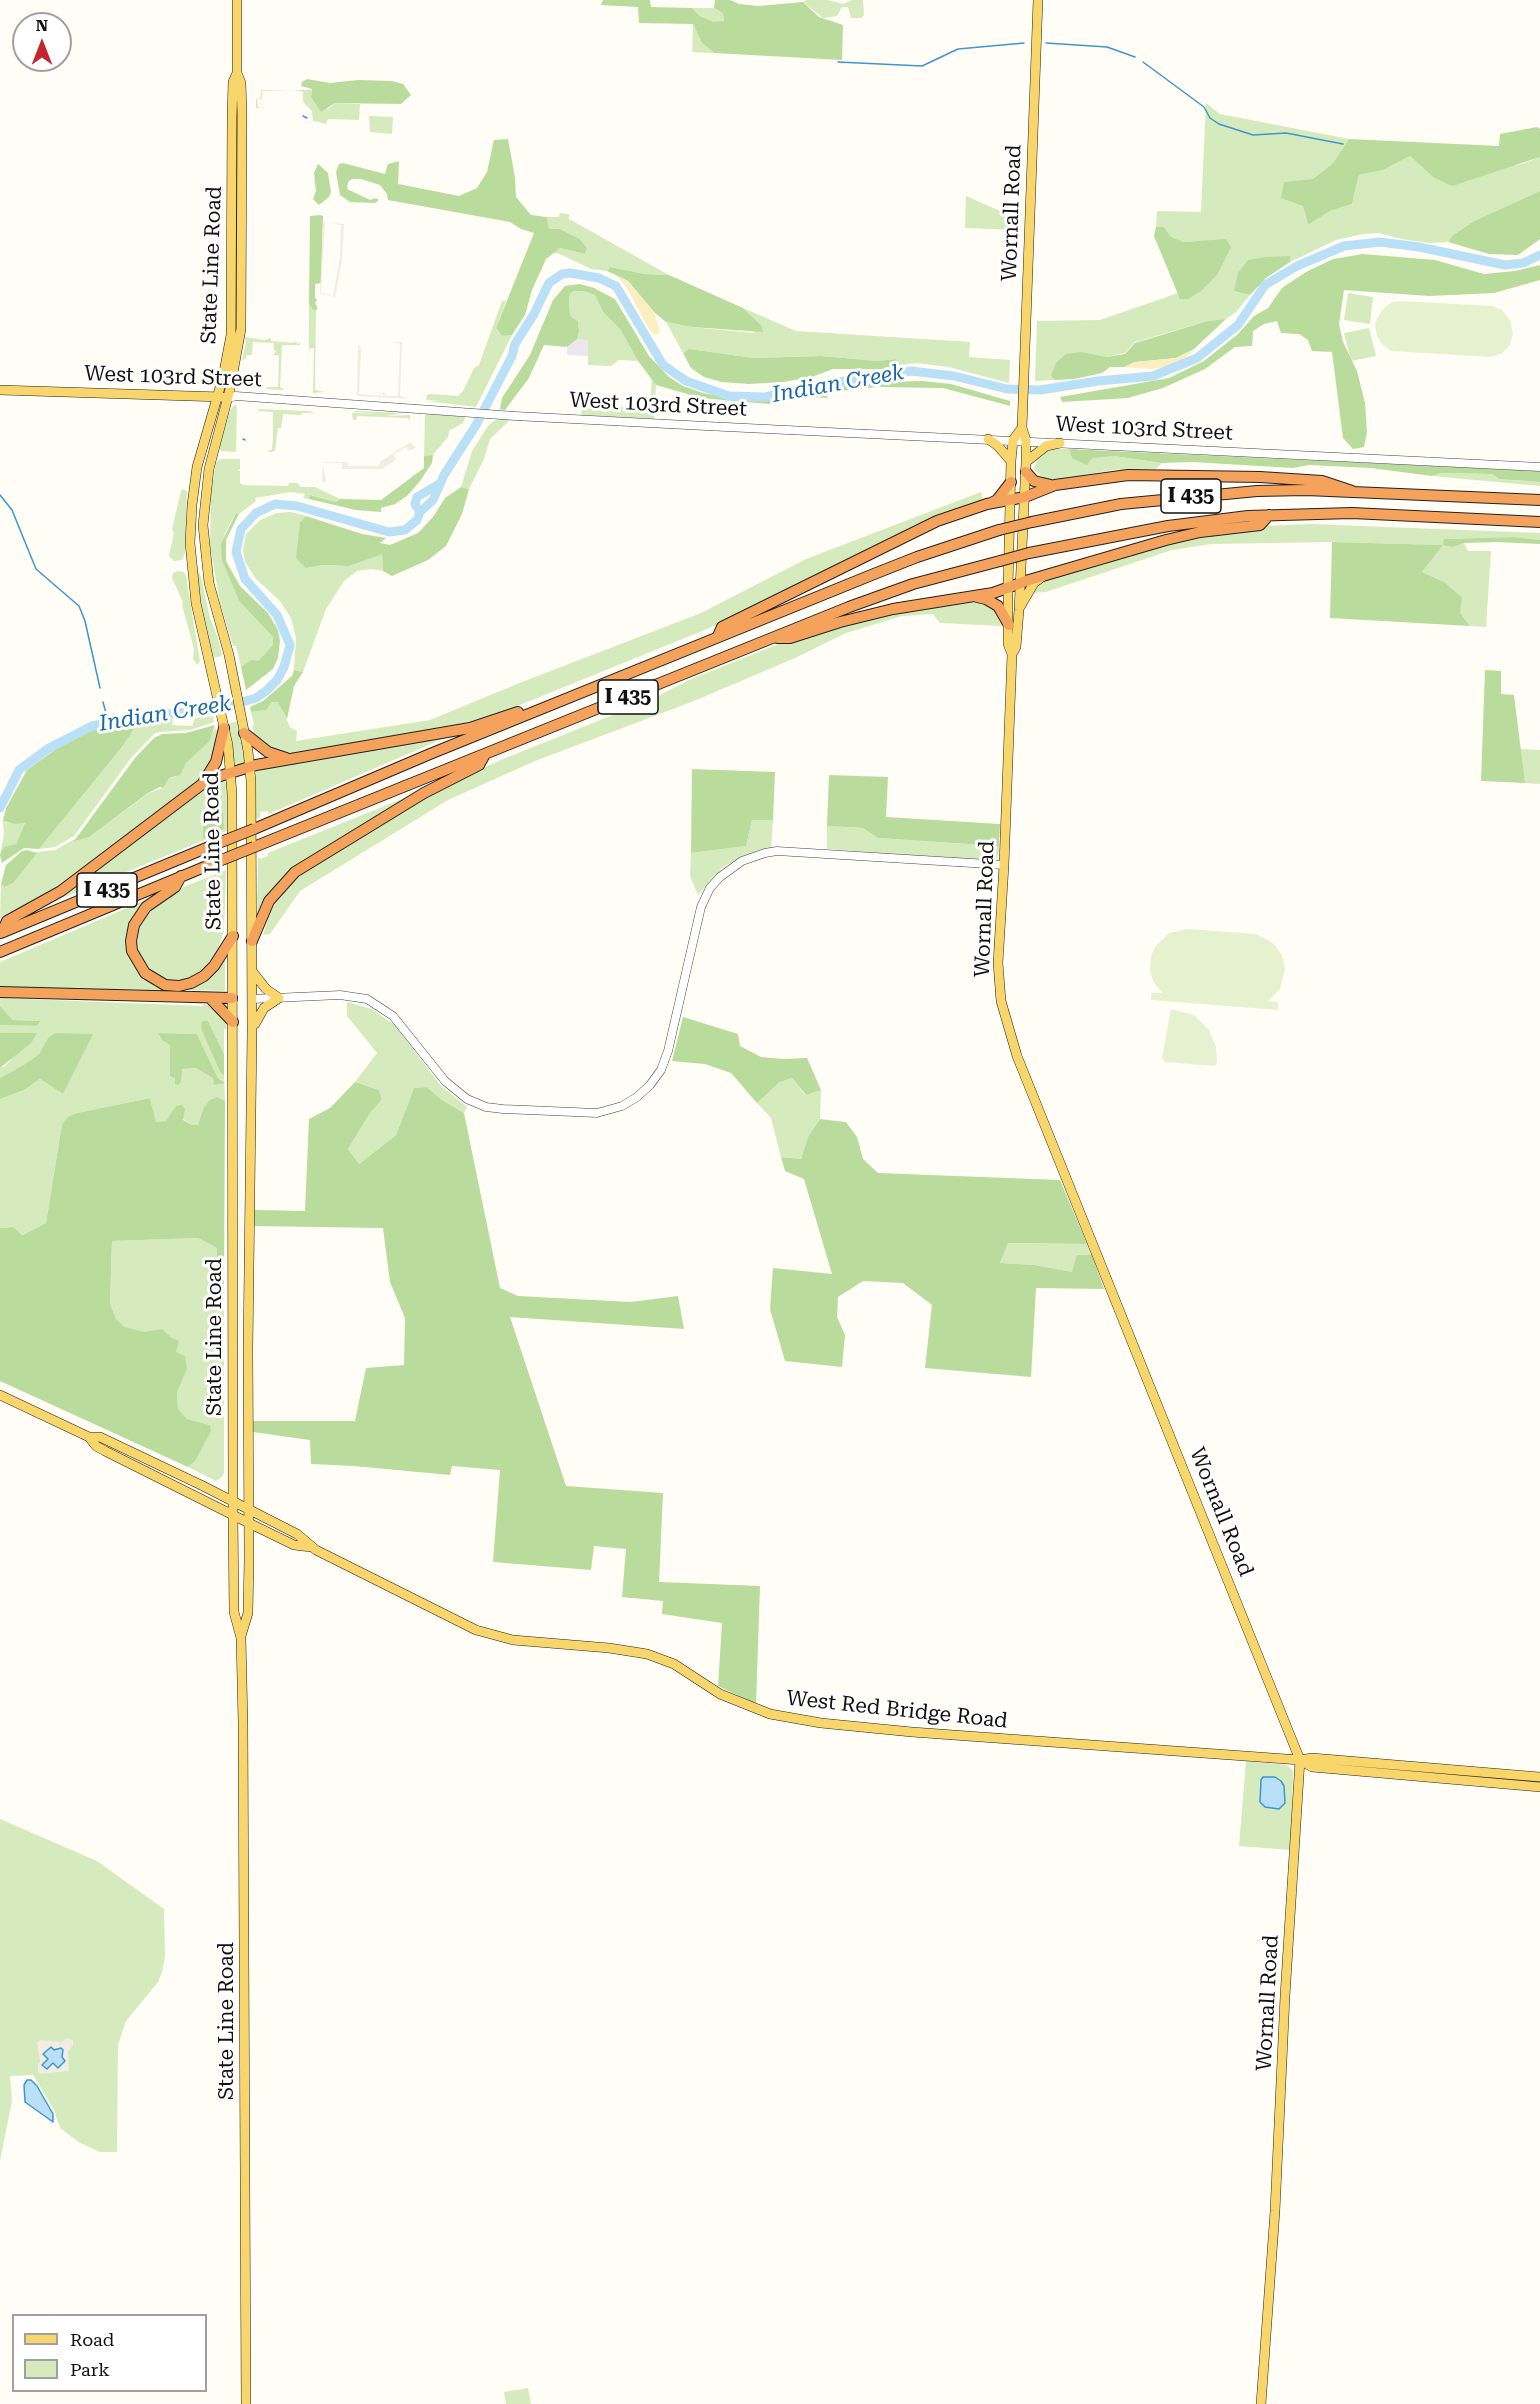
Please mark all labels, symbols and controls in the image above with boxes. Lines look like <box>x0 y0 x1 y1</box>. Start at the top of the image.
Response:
north arrow <box>12 12 72 72</box>
text: N <box>36 16 48 35</box>
street label: Wornall Road <box>997 144 1027 282</box>
street label: State Line Road <box>197 186 227 344</box>
water label: Indian Creek <box>770 359 906 409</box>
street label: West 103rd Street <box>84 361 262 393</box>
street label: West 103rd Street <box>569 388 747 422</box>
street label: West 103rd Street <box>1055 412 1233 446</box>
road number: I 435 <box>1161 479 1221 513</box>
road number: I 435 <box>598 680 658 714</box>
water label: Indian Creek <box>97 691 233 737</box>
street label: State Line Road <box>199 772 227 930</box>
street label: Wornall Road <box>970 840 1000 978</box>
road number: I 435 <box>77 873 137 907</box>
street label: State Line Road <box>202 1258 228 1416</box>
street label: Wornall Road <box>1184 1444 1258 1580</box>
street label: West Red Bridge Road <box>785 1686 1009 1734</box>
street label: Wornall Road <box>1252 1934 1284 2072</box>
street label: State Line Road <box>214 1942 240 2100</box>
legend <box>12 2314 207 2392</box>
text: Road <box>70 2329 114 2350</box>
text: Park <box>70 2359 110 2380</box>

